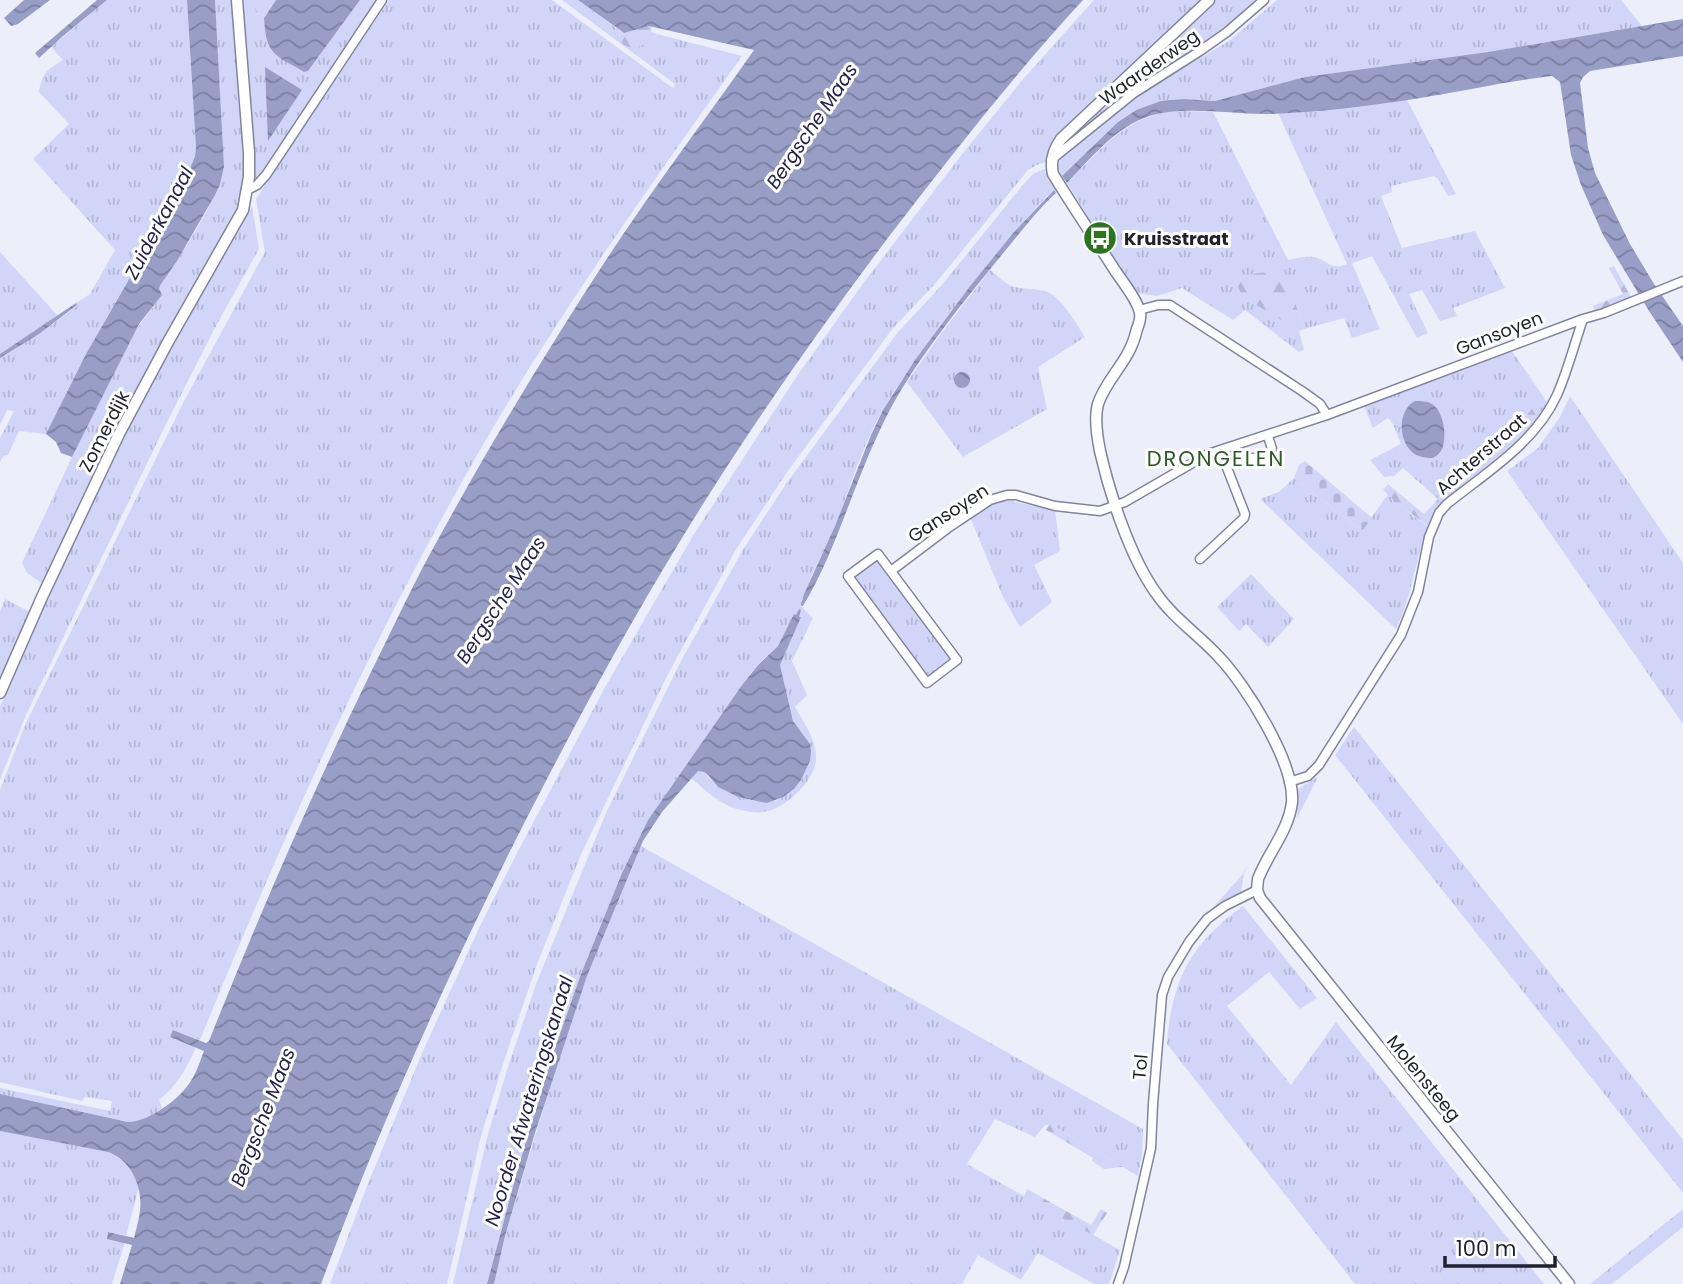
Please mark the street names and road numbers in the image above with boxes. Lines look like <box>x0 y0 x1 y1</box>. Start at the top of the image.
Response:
street label: Waarderweg <box>1094 23 1204 111</box>
street label: Gansoyen <box>1452 305 1546 361</box>
street label: Zomerdijk <box>73 385 135 476</box>
street label: Achterstraat <box>1430 408 1532 500</box>
street label: Gansoyen <box>903 478 993 548</box>
street label: Molensteeg <box>1381 1030 1467 1126</box>
street label: Tol <box>1126 1053 1154 1081</box>

